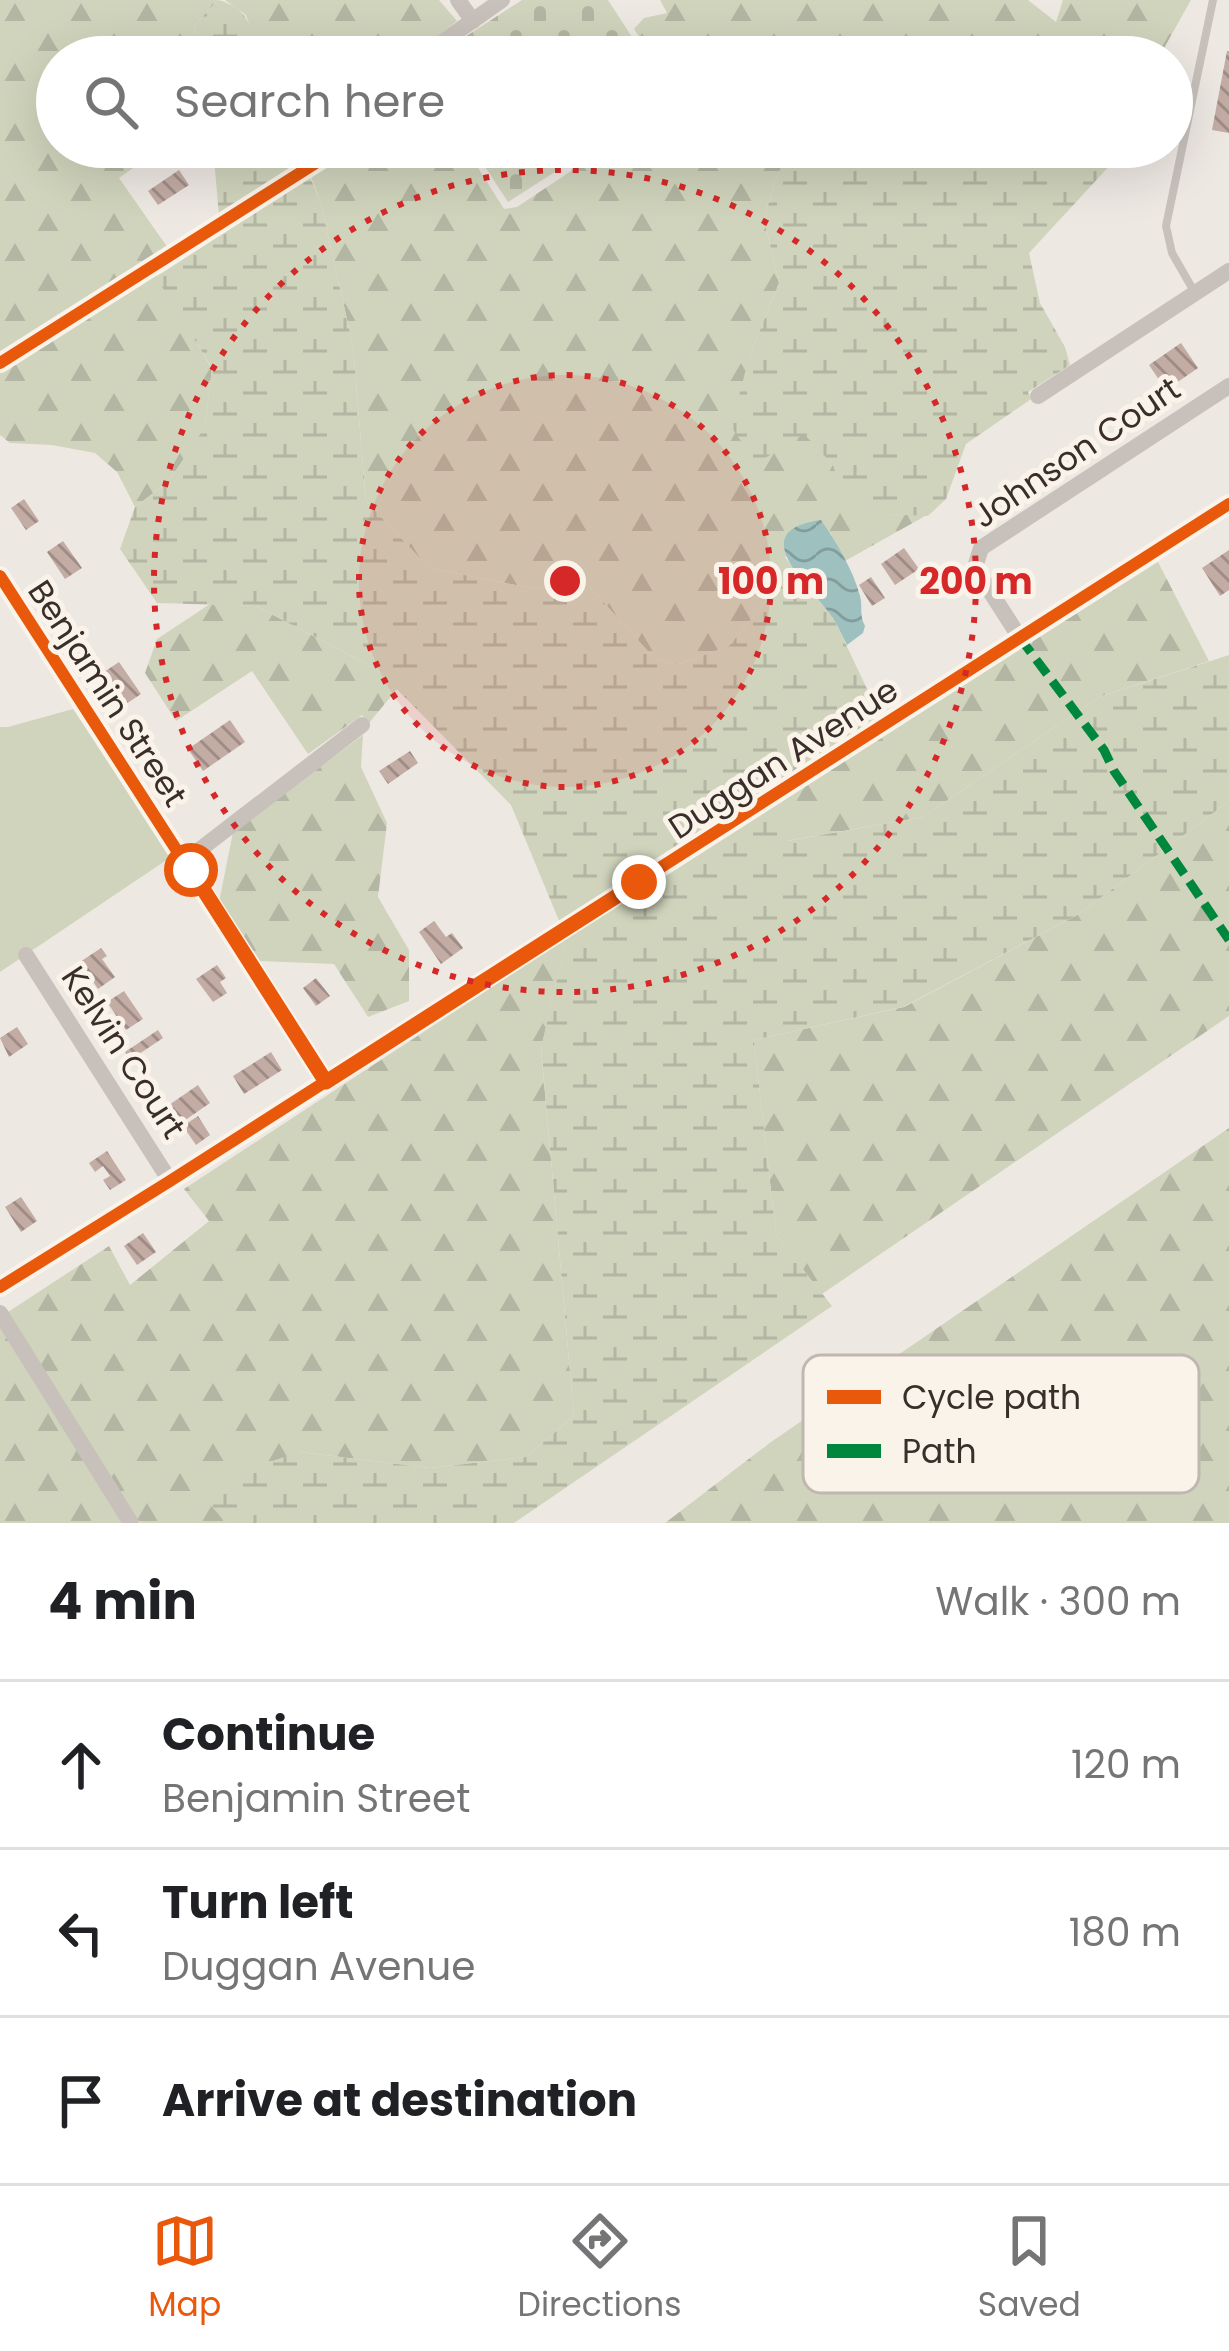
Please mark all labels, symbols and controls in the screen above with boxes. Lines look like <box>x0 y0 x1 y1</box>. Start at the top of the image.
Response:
search box <box>36 36 1193 168</box>
icon: search <box>78 69 144 135</box>
text: Search here <box>174 70 445 133</box>
street label: Johnson Court <box>963 366 1189 539</box>
text: 100 m <box>718 556 824 607</box>
text: 200 m <box>919 556 1033 607</box>
centre of rings <box>544 560 586 602</box>
street label: Benjamin Street <box>17 571 198 816</box>
street label: Duggan Avenue <box>659 666 907 850</box>
route start <box>164 843 218 897</box>
route end <box>612 855 666 909</box>
street label: Kelvin Court <box>50 957 197 1148</box>
legend <box>803 1355 1199 1493</box>
text: Cycle path <box>902 1374 1081 1421</box>
text: Path <box>902 1428 977 1475</box>
text: 4 min <box>48 1565 197 1637</box>
text: Walk · 300 m <box>935 1574 1181 1629</box>
text: Continue <box>162 1703 375 1766</box>
icon: ahead <box>48 1732 114 1798</box>
text: 120 m <box>1071 1737 1181 1792</box>
text: Benjamin Street <box>162 1771 470 1826</box>
text: Turn left <box>162 1871 354 1934</box>
icon: left <box>48 1900 114 1966</box>
text: 180 m <box>1069 1905 1181 1960</box>
text: Duggan Avenue <box>162 1939 475 1994</box>
icon: arrive <box>48 2068 114 2134</box>
text: Arrive at destination <box>162 2069 637 2132</box>
tab: Map <box>148 2208 221 2330</box>
tab: Directions <box>518 2208 681 2330</box>
tab: Saved <box>978 2208 1081 2330</box>

